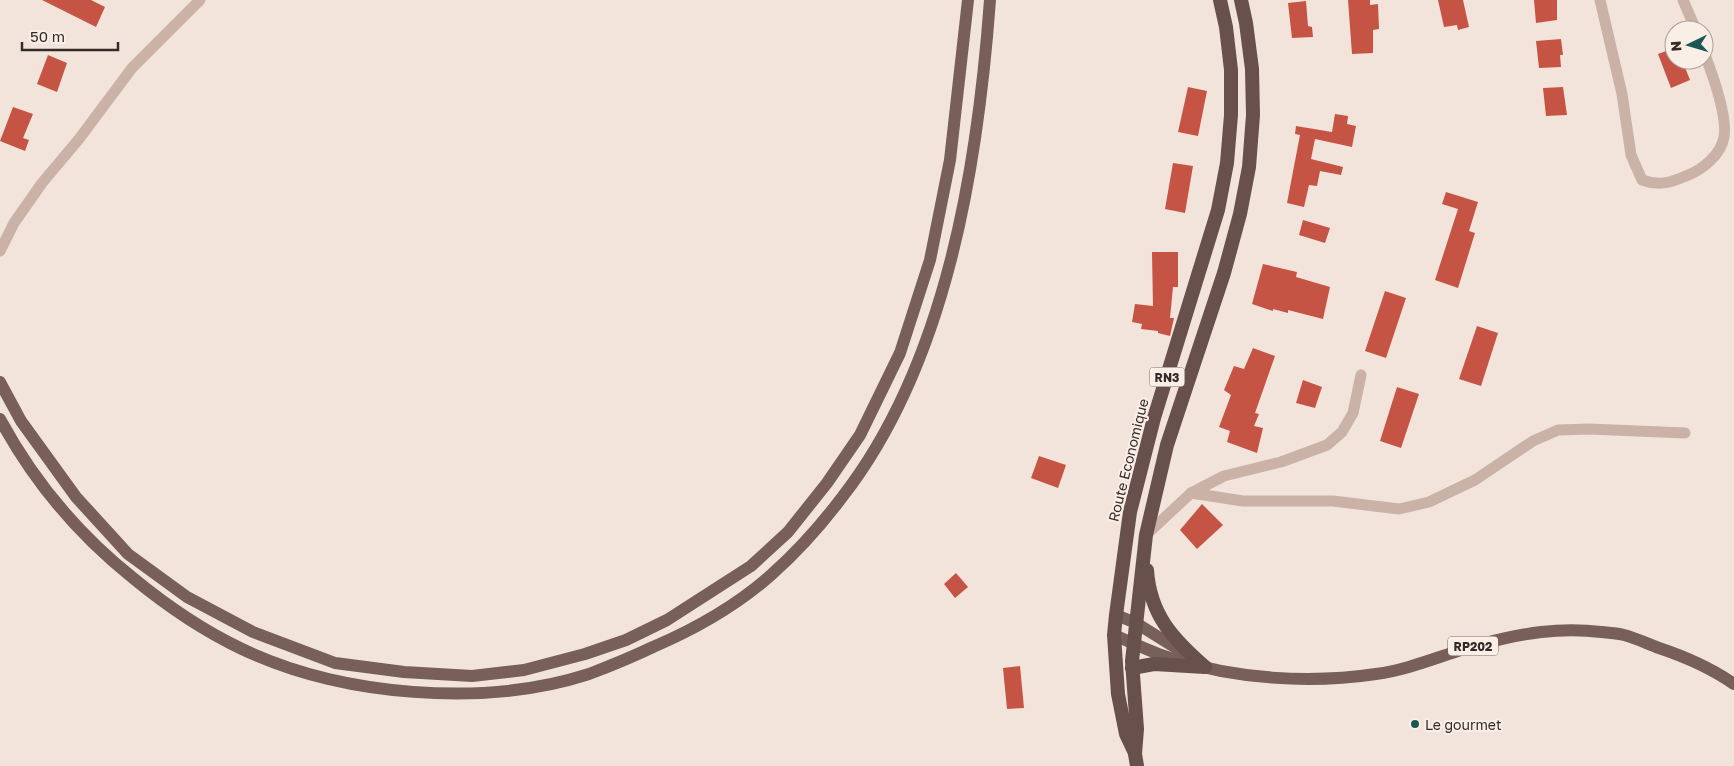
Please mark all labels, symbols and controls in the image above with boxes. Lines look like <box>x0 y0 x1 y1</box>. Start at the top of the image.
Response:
scale bar <box>22 20 119 52</box>
north arrow <box>1664 20 1714 70</box>
text: 50 m <box>30 27 65 45</box>
text: N <box>1667 40 1684 52</box>
road number: RN3 <box>1150 368 1184 387</box>
street label: Route Economique <box>1104 397 1152 523</box>
road number: RP202 <box>1448 636 1498 656</box>
place label: Le gourmet <box>1425 716 1502 733</box>
marker: Le gourmet <box>1409 718 1421 730</box>

